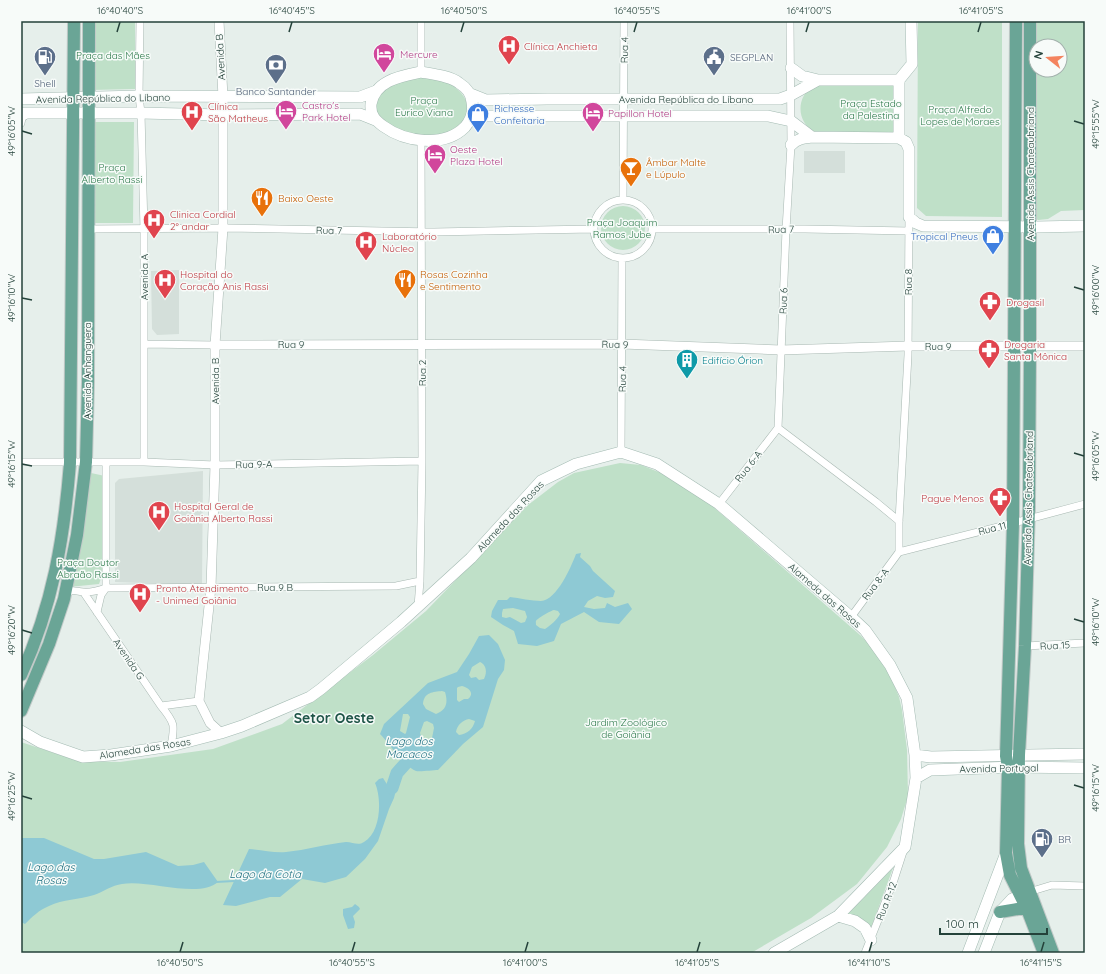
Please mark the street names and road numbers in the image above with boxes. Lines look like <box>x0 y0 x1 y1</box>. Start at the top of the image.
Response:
street label: Avenida B <box>213 33 228 80</box>
street label: Rua 4 <box>618 37 631 63</box>
street label: Avenida República do Líbano <box>36 91 170 106</box>
street label: Avenida República do Líbano <box>619 93 753 106</box>
street label: Avenida Assis Chateaubriand <box>1024 107 1037 241</box>
street label: Rua 7 <box>768 223 794 236</box>
street label: Rua 7 <box>316 224 342 237</box>
street label: Avenida A <box>138 253 151 300</box>
street label: Rua 8 <box>902 269 915 295</box>
street label: Rua 6 <box>777 287 790 314</box>
street label: Avenida Anhanguera <box>81 323 94 419</box>
street label: Rua 9 <box>278 338 305 351</box>
street label: Rua 9 <box>602 338 629 351</box>
street label: Rua 9 <box>925 340 952 353</box>
street label: Avenida B <box>209 357 222 404</box>
street label: Rua 2 <box>416 359 429 386</box>
street label: Rua 4 <box>616 366 629 392</box>
street label: Avenida Assis Chateaubriand <box>1021 431 1036 565</box>
street label: Rua 6-A <box>732 447 765 485</box>
street label: Rua 9-A <box>235 458 273 471</box>
street label: Alameda das Rosas <box>474 478 547 554</box>
street label: Rua 11 <box>977 519 1008 538</box>
street label: Alameda das Rosas <box>786 560 864 631</box>
street label: Rua 8-A <box>859 565 892 603</box>
street label: Rua 9 B <box>257 581 293 594</box>
street label: Avenida G <box>110 636 147 682</box>
street label: Rua 15 <box>1040 638 1070 653</box>
street label: Alameda das Rosas <box>99 735 192 762</box>
street label: Avenida Portugal <box>959 761 1039 776</box>
street label: Rua R-12 <box>873 880 900 922</box>

